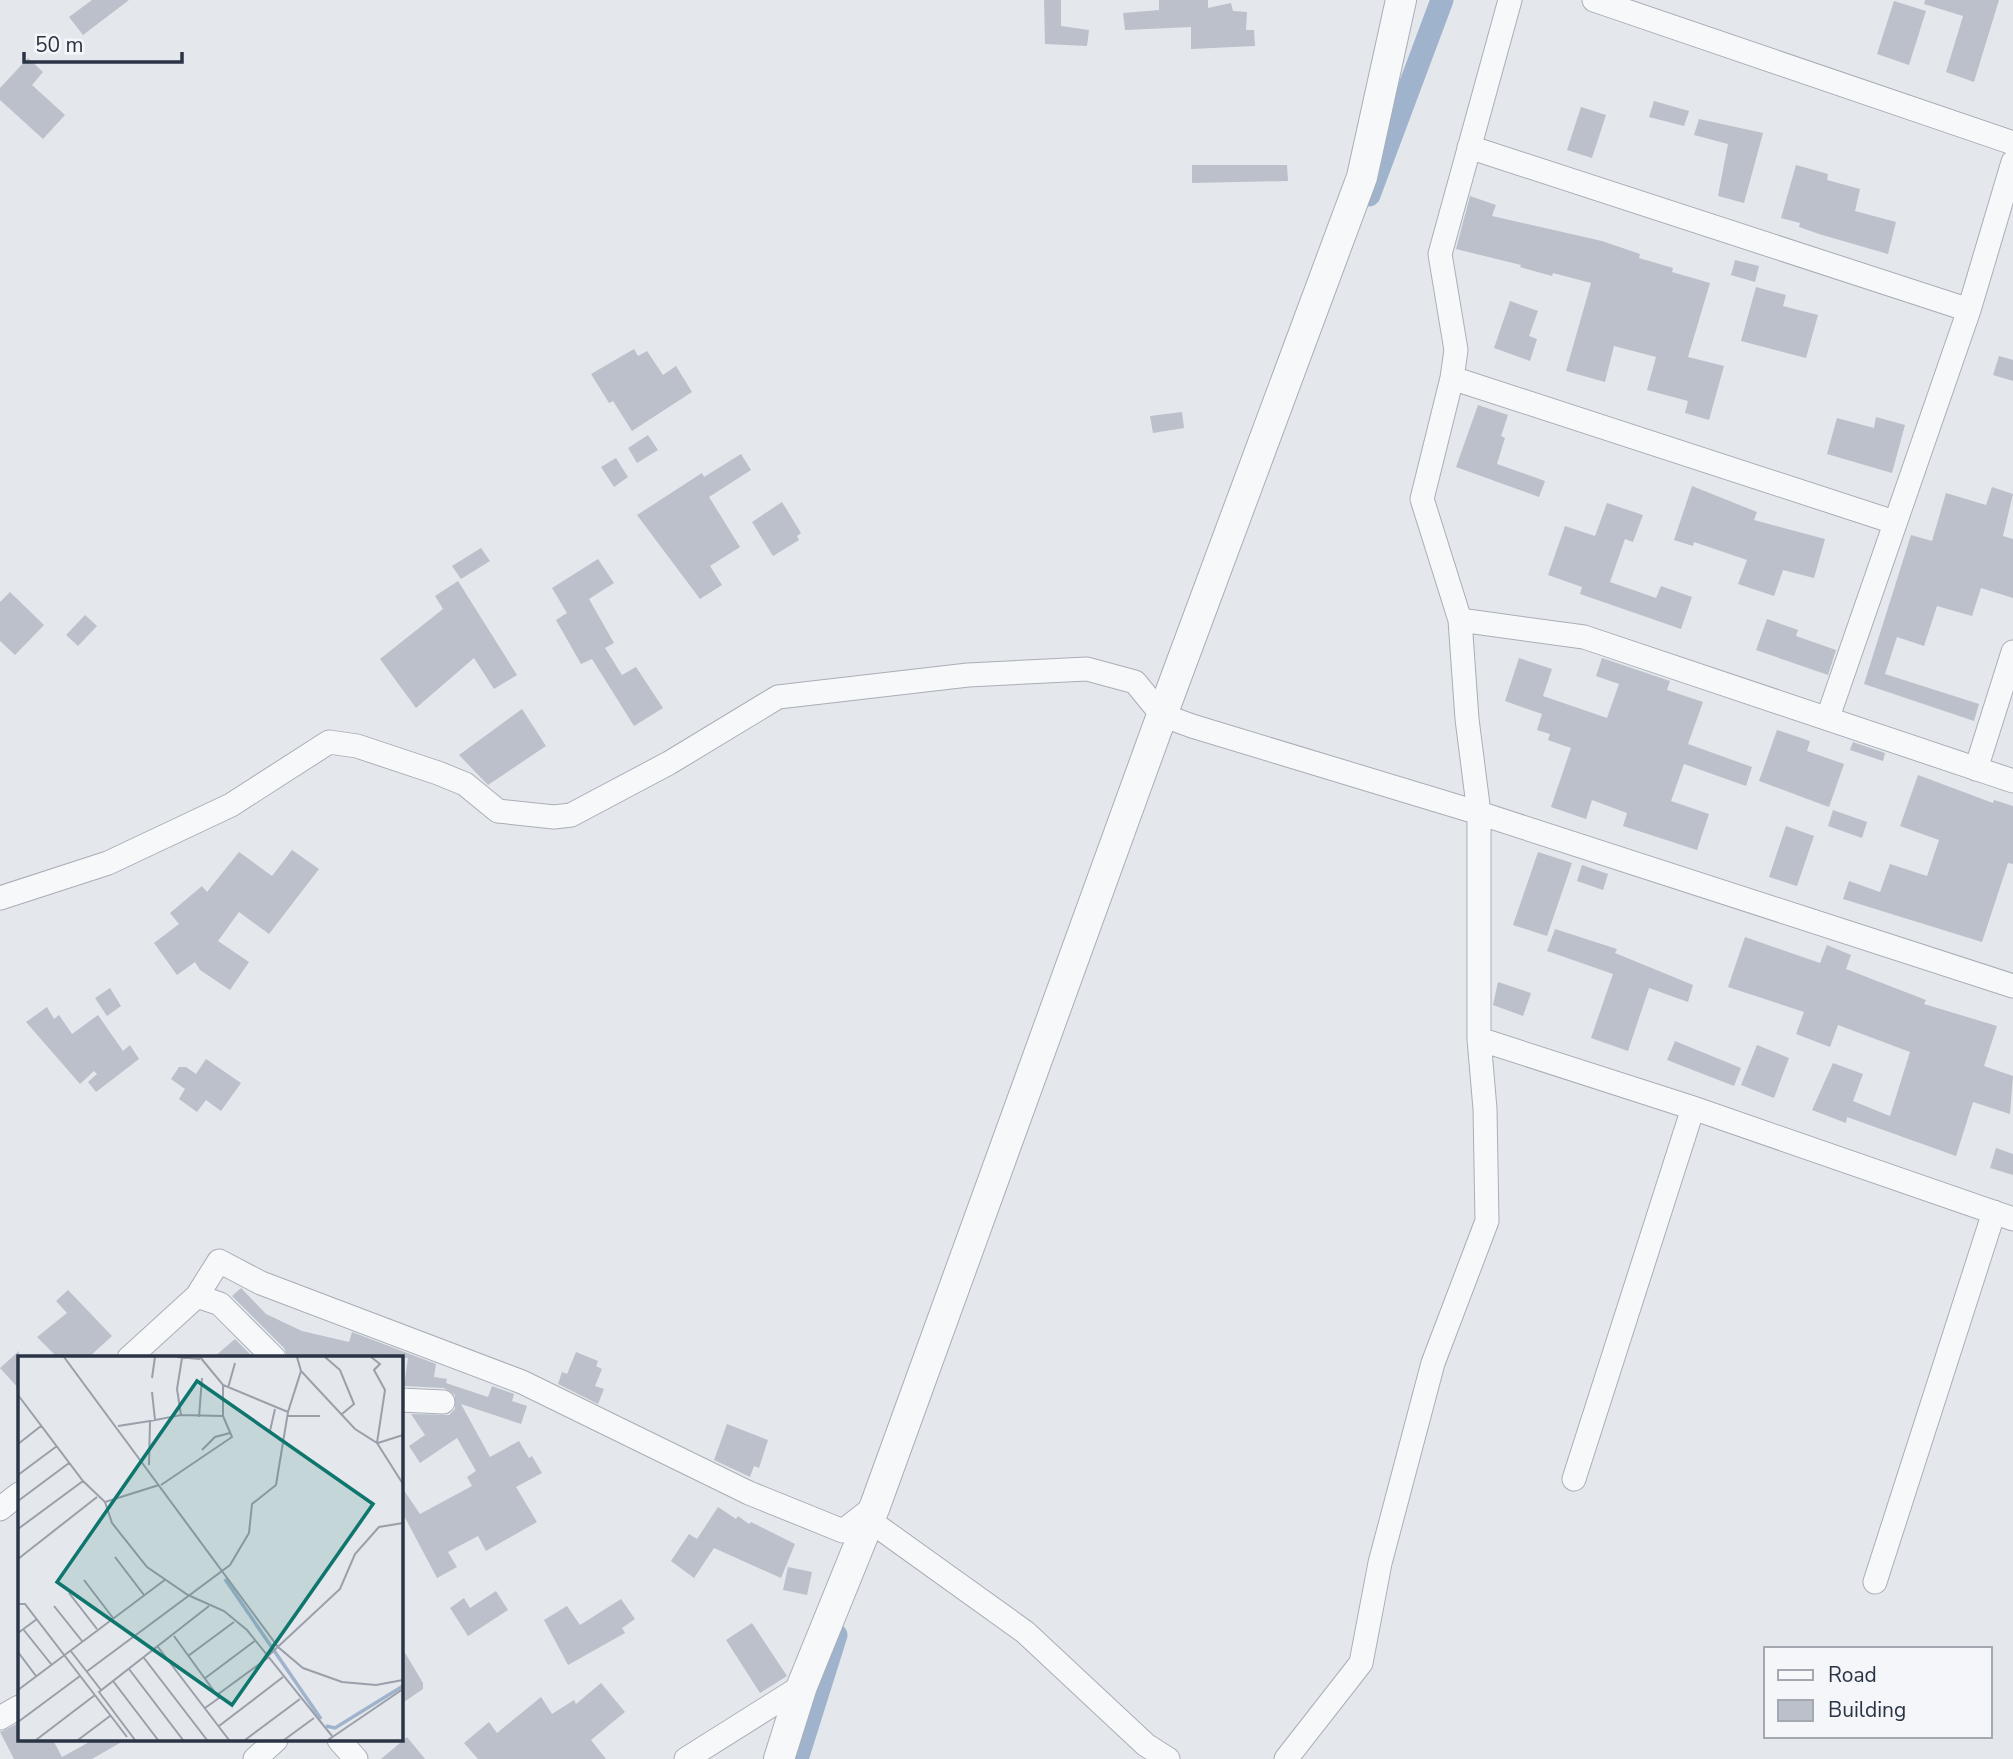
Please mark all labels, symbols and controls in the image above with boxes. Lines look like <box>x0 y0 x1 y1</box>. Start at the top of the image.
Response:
scale bar <box>24 21 182 65</box>
text: 50 m <box>35 31 84 59</box>
inset map <box>18 1356 402 1742</box>
legend <box>1764 1647 1992 1738</box>
text: Road <box>1828 1661 1877 1689</box>
text: Building <box>1828 1696 1906 1724</box>

